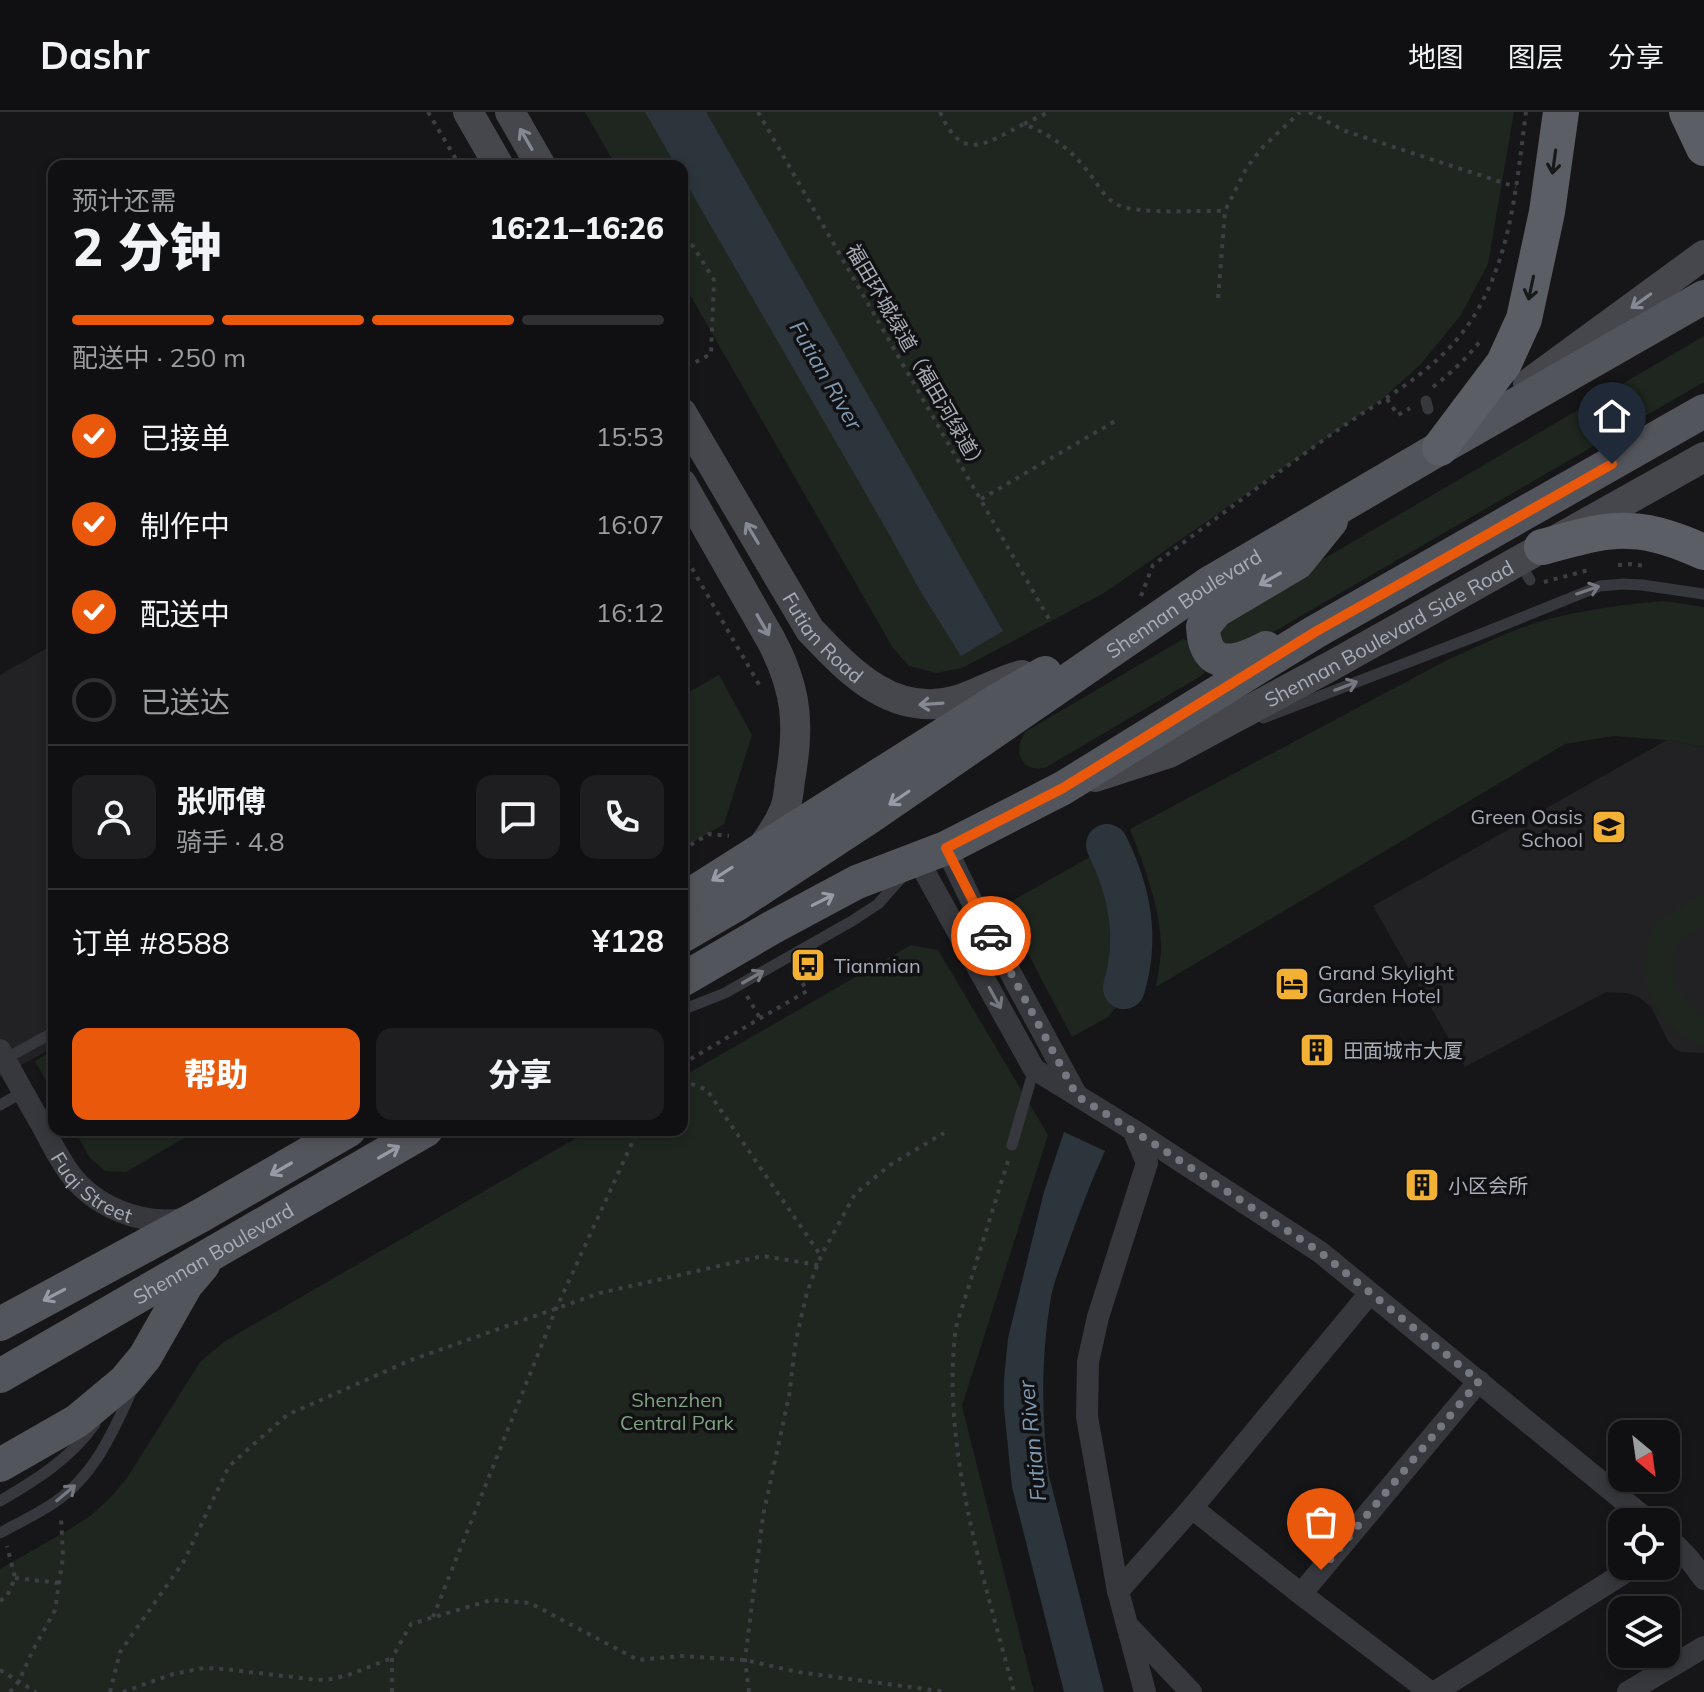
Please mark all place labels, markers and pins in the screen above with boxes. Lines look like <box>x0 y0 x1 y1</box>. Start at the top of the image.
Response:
pin <box>1578 382 1646 464</box>
place label: Green Oasis School <box>1471 804 1583 852</box>
school or university icon: Green Oasis School <box>1590 808 1628 846</box>
bus stop icon: Tianmian <box>789 946 827 984</box>
place label: Tianmian <box>834 953 921 978</box>
place label: Grand Skylight Garden Hotel <box>1318 960 1454 1008</box>
hotel icon: Grand Skylight Garden Hotel <box>1273 965 1311 1003</box>
building icon: 田面城市大厦 <box>1298 1031 1336 1069</box>
place label: 田面城市大厦 <box>1343 1038 1463 1063</box>
building icon: 小区会所 <box>1403 1166 1441 1204</box>
place label: 小区会所 <box>1448 1173 1528 1198</box>
pin <box>1287 1488 1355 1570</box>

